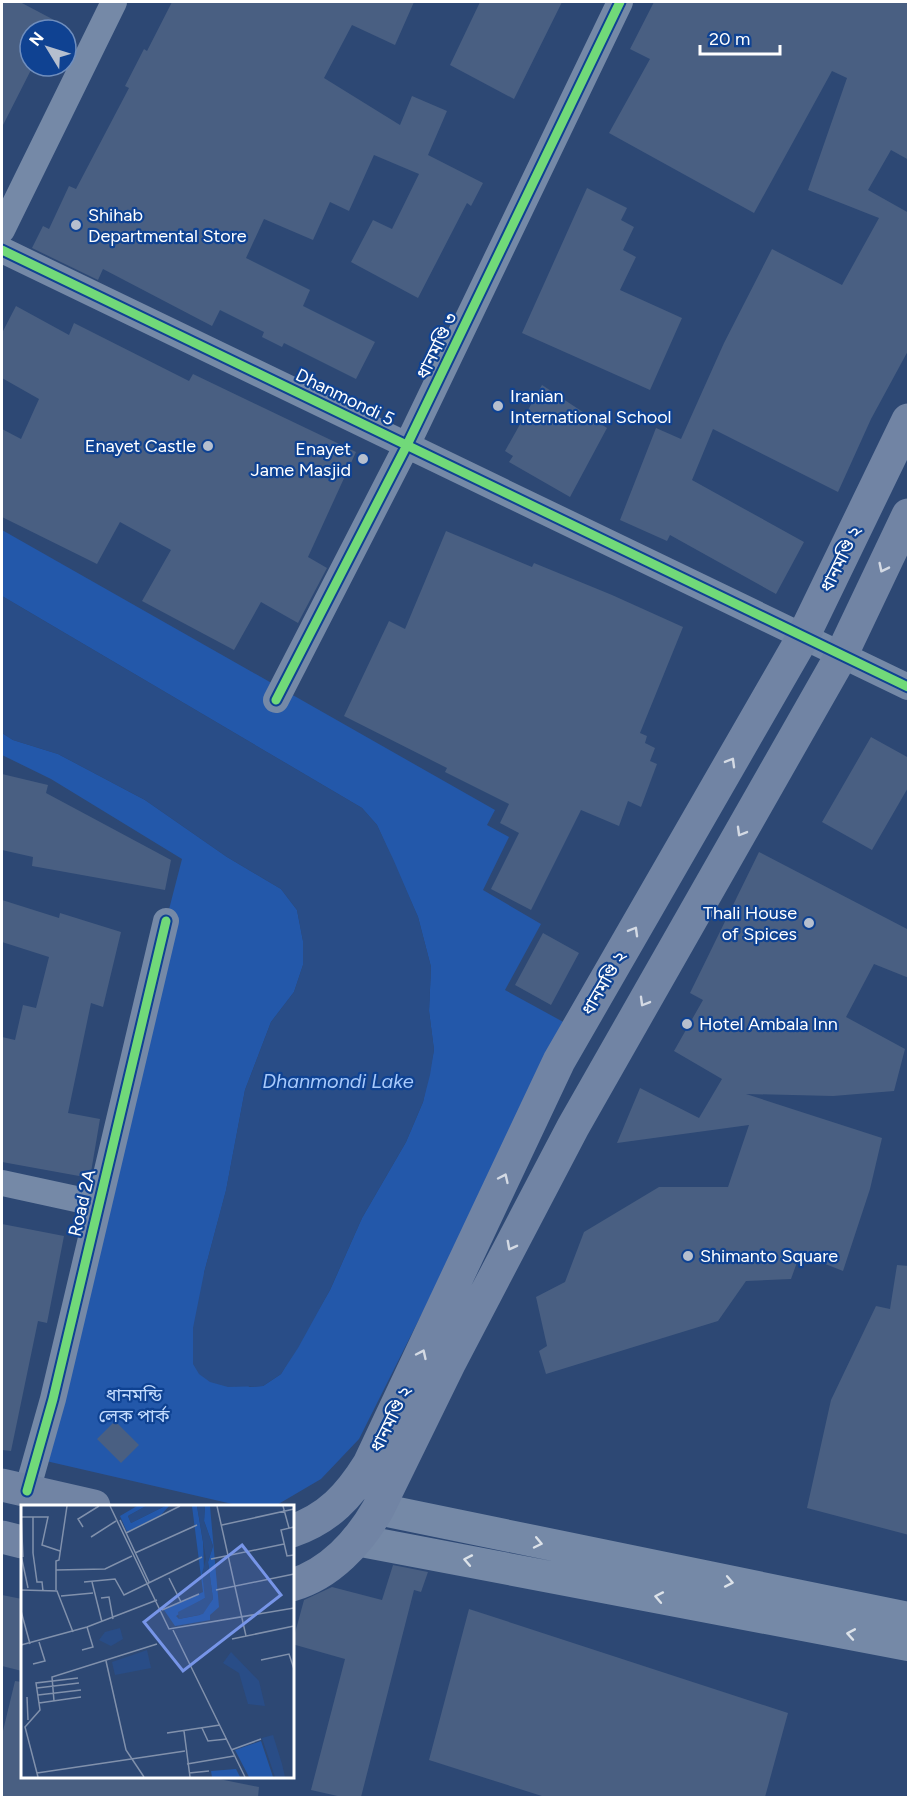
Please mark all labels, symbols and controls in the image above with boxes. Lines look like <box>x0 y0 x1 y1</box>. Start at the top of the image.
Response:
north arrow <box>18 18 78 78</box>
scale bar <box>700 18 780 56</box>
text: N <box>25 28 48 50</box>
text: 20 m <box>709 28 750 50</box>
place label: Shihab Departmental Store <box>88 204 247 247</box>
marker: Shihab Departmental Store <box>69 218 83 232</box>
street label: ধানমণ্ডি ৩ <box>412 309 463 383</box>
street label: Dhanmondi 5 <box>292 364 398 430</box>
place label: Iranian International School <box>510 385 672 428</box>
marker: Iranian International School <box>491 399 505 413</box>
place label: Enayet Castle <box>85 435 196 457</box>
place label: Enayet Jame Masjid <box>251 438 351 481</box>
marker: Enayet Castle <box>201 439 215 453</box>
marker: Enayet Jame Masjid <box>356 452 370 466</box>
street label: ধানমণ্ডি ২ <box>816 522 867 596</box>
one-way arrow <box>879 562 890 573</box>
one-way arrow <box>724 758 736 768</box>
one-way arrow <box>737 826 748 836</box>
place label: Thali House of Spices <box>703 902 797 945</box>
marker: Thali House of Spices <box>802 916 816 930</box>
one-way arrow <box>627 927 638 937</box>
street label: ধানমণ্ডি ২ <box>577 947 631 1019</box>
one-way arrow <box>640 995 652 1006</box>
place label: Hotel Ambala Inn <box>699 1013 838 1035</box>
marker: Hotel Ambala Inn <box>680 1017 694 1031</box>
water label: Dhanmondi Lake <box>262 1069 414 1093</box>
street label: Road 2A <box>64 1167 100 1239</box>
one-way arrow <box>497 1173 509 1184</box>
one-way arrow <box>507 1240 518 1251</box>
place label: Shimanto Square <box>700 1245 838 1267</box>
marker: Shimanto Square <box>681 1249 695 1263</box>
one-way arrow <box>414 1350 426 1361</box>
street label: ধানমণ্ডি ২ <box>366 1382 417 1456</box>
park label: ধানমন্ডি লেক পার্ক <box>99 1384 170 1427</box>
inset map <box>21 1505 294 1778</box>
one-way arrow <box>533 1536 543 1549</box>
one-way arrow <box>463 1554 473 1567</box>
one-way arrow <box>724 1575 734 1588</box>
one-way arrow <box>655 1592 664 1604</box>
one-way arrow <box>846 1628 856 1641</box>

